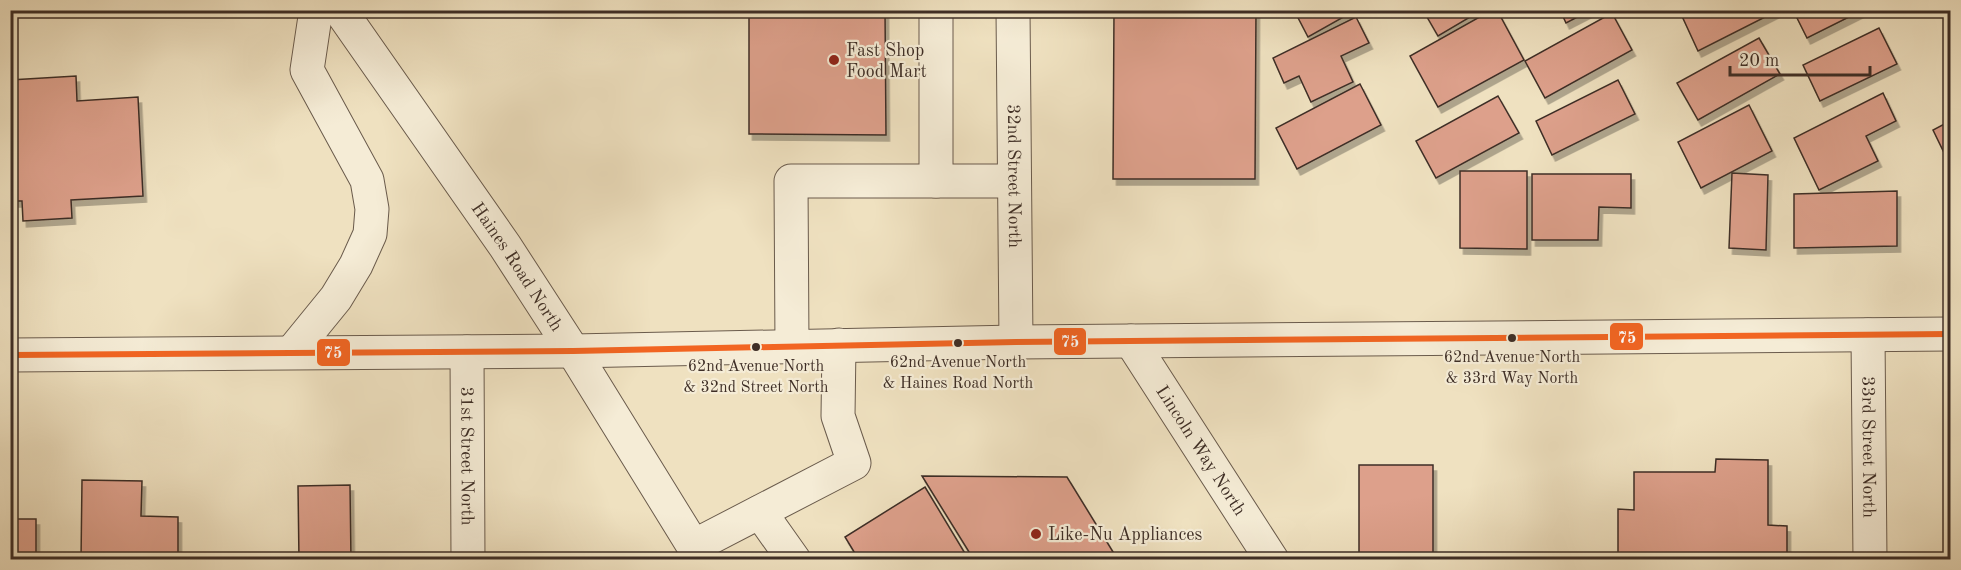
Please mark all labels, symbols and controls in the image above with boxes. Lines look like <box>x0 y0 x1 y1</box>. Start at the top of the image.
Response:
scale bar <box>1730 39 1870 77</box>
place label: Fast Shop Food Mart <box>846 42 927 81</box>
text: 20 m <box>1739 52 1779 70</box>
marker: Fast Shop Food Mart <box>827 53 841 67</box>
street label: 32nd Street North <box>1004 104 1023 248</box>
street label: Haines Road North <box>468 200 566 335</box>
line badge: 75 <box>1609 322 1644 351</box>
line badge: 75 <box>1053 327 1087 356</box>
text: 75 <box>1618 331 1636 347</box>
marker: 62nd Avenue North & 33rd Way North <box>1506 332 1518 344</box>
text: 75 <box>1061 335 1079 351</box>
marker: 62nd Avenue North & Haines Road North <box>952 337 964 349</box>
line badge: 75 <box>316 338 351 367</box>
marker: 62nd Avenue North & 32nd Street North <box>750 341 762 353</box>
text: 75 <box>324 346 342 362</box>
place label: 62nd Avenue North & 33rd Way North <box>1444 350 1581 387</box>
place label: 62nd Avenue North & Haines Road North <box>883 355 1034 392</box>
place label: 62nd Avenue North & 32nd Street North <box>683 359 829 396</box>
street label: 33rd Street North <box>1858 376 1878 518</box>
street label: Lincoln Way North <box>1152 383 1249 519</box>
street label: 31st Street North <box>457 386 476 526</box>
place label: Like-Nu Appliances <box>1048 526 1203 544</box>
marker: Like-Nu Appliances <box>1029 527 1043 541</box>

